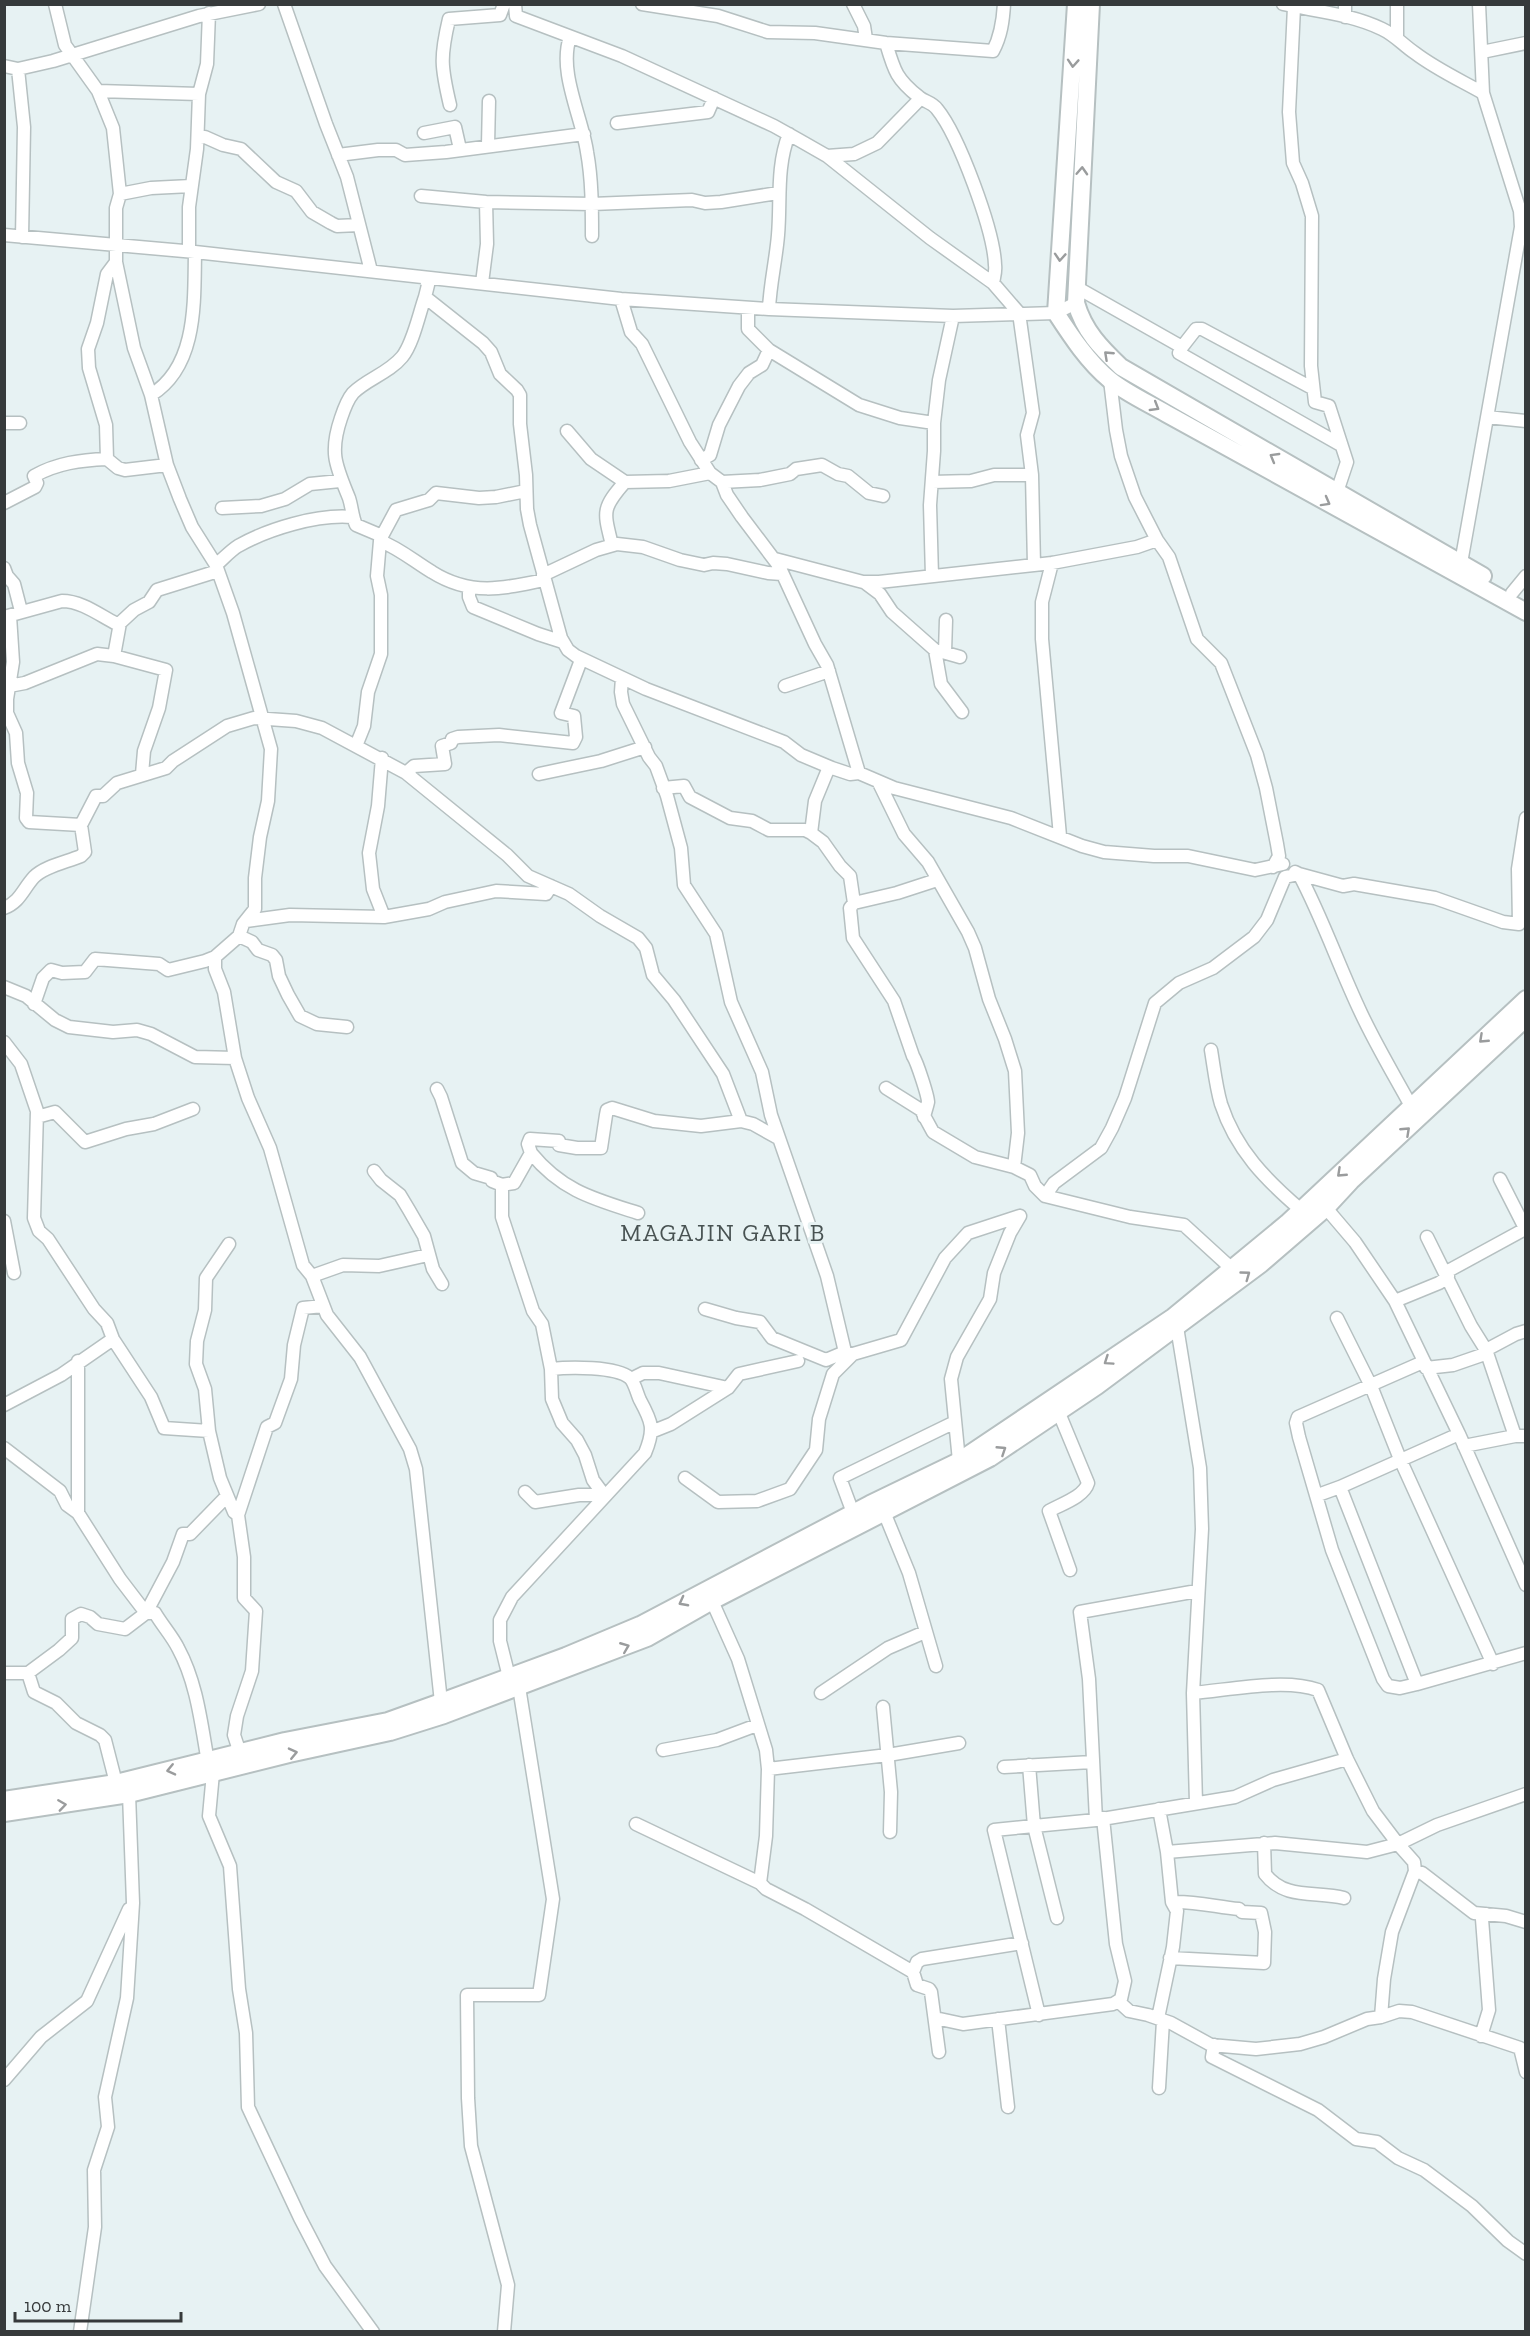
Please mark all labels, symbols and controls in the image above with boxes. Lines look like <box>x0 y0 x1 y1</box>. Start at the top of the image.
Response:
one-way arrow <box>1066 58 1079 67</box>
one-way arrow <box>1076 166 1089 175</box>
one-way arrow <box>1054 253 1067 262</box>
one-way arrow <box>1105 351 1115 362</box>
one-way arrow <box>1149 400 1159 412</box>
one-way arrow <box>1270 452 1280 464</box>
one-way arrow <box>1320 495 1330 506</box>
one-way arrow <box>1479 1032 1489 1043</box>
one-way arrow <box>1398 1127 1409 1138</box>
one-way arrow <box>1337 1166 1347 1177</box>
district label: MAGAJIN GARI B <box>620 1218 826 1247</box>
one-way arrow <box>1239 1271 1250 1282</box>
one-way arrow <box>1103 1354 1114 1365</box>
one-way arrow <box>995 1446 1006 1457</box>
one-way arrow <box>679 1595 689 1606</box>
one-way arrow <box>619 1641 629 1654</box>
one-way arrow <box>288 1747 298 1760</box>
one-way arrow <box>166 1763 176 1776</box>
one-way arrow <box>58 1800 67 1812</box>
scale bar <box>15 2285 182 2323</box>
text: 100 m <box>24 2295 72 2317</box>

